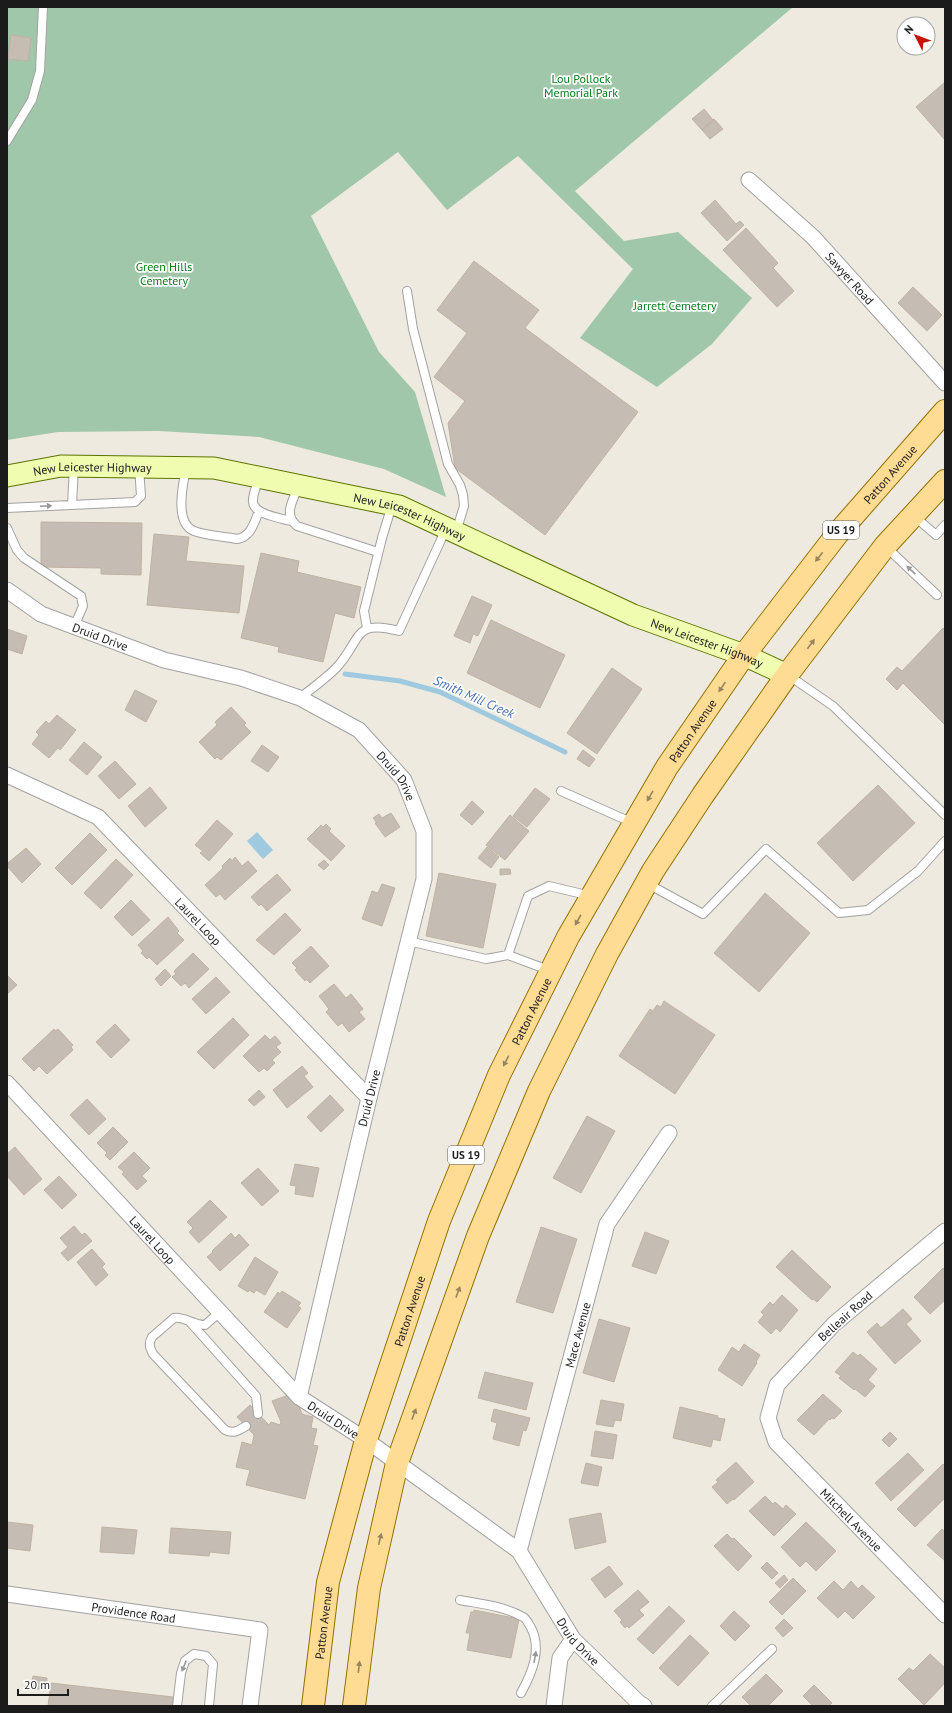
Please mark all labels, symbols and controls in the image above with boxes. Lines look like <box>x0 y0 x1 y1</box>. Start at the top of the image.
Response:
north arrow <box>896 16 936 56</box>
text: N <box>901 22 916 37</box>
park label: Lou Pollock Memorial Park <box>544 71 618 100</box>
street label: Sawyer Road <box>823 249 878 307</box>
park label: Green Hills Cemetery <box>136 259 192 288</box>
park label: Jarrett Cemetery <box>632 298 717 313</box>
street label: Patton Avenue <box>860 441 920 507</box>
street label: New Leicester Highway <box>32 458 152 479</box>
street label: New Leicester Highway <box>352 489 468 544</box>
one-way arrow <box>40 503 53 509</box>
road number: US 19 <box>823 521 859 539</box>
one-way arrow <box>815 552 824 563</box>
one-way arrow <box>906 566 916 575</box>
street label: New Leicester Highway <box>649 615 766 671</box>
street label: Druid Drive <box>70 619 130 653</box>
one-way arrow <box>807 638 815 649</box>
water label: Smith Mill Creek <box>431 672 518 723</box>
one-way arrow <box>718 682 726 693</box>
street label: Patton Avenue <box>665 696 719 765</box>
street label: Druid Drive <box>374 748 419 803</box>
one-way arrow <box>647 790 654 802</box>
street label: Laurel Loop <box>172 894 225 948</box>
one-way arrow <box>574 914 581 926</box>
street label: Patton Avenue <box>508 975 554 1047</box>
one-way arrow <box>503 1055 509 1067</box>
street label: Druid Drive <box>355 1068 383 1128</box>
road number: US 19 <box>448 1146 484 1164</box>
street label: Laurel Loop <box>127 1213 179 1267</box>
street label: Patton Avenue <box>390 1274 428 1348</box>
one-way arrow <box>455 1285 461 1297</box>
street label: Belleair Road <box>815 1288 875 1344</box>
street label: Mace Avenue <box>561 1300 593 1369</box>
street label: Druid Drive <box>305 1397 362 1441</box>
one-way arrow <box>412 1408 418 1420</box>
street label: Mitchell Avenue <box>818 1485 886 1554</box>
one-way arrow <box>377 1533 383 1545</box>
street label: Patton Avenue <box>311 1585 335 1660</box>
street label: Providence Road <box>91 1599 177 1625</box>
street label: Druid Drive <box>554 1615 603 1668</box>
one-way arrow <box>532 1651 538 1663</box>
one-way arrow <box>181 1660 187 1671</box>
one-way arrow <box>356 1661 362 1673</box>
scale bar <box>18 1671 68 1697</box>
text: 20 m <box>24 1677 50 1692</box>

